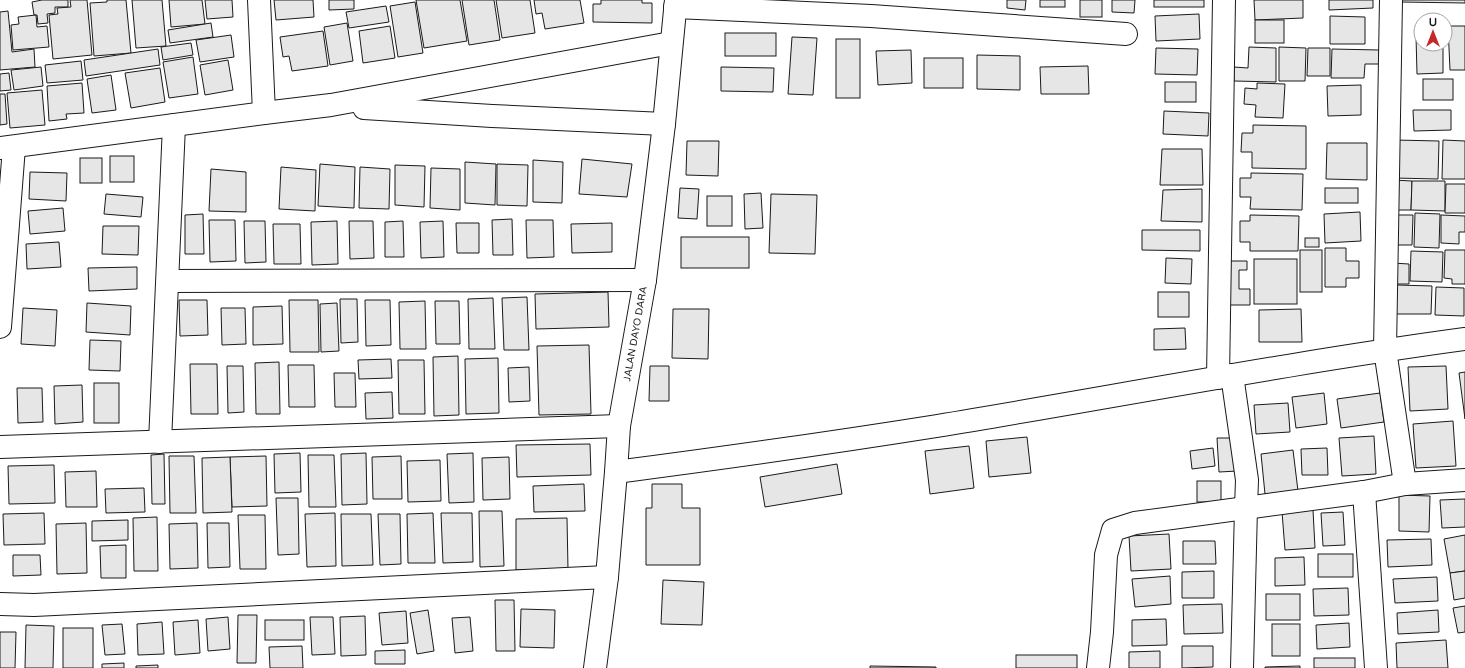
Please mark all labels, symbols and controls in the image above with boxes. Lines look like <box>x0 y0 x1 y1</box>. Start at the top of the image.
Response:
north arrow <box>1413 12 1453 52</box>
text: U <box>1429 16 1437 29</box>
street label: JALAN DAYO DARA <box>621 285 650 382</box>

